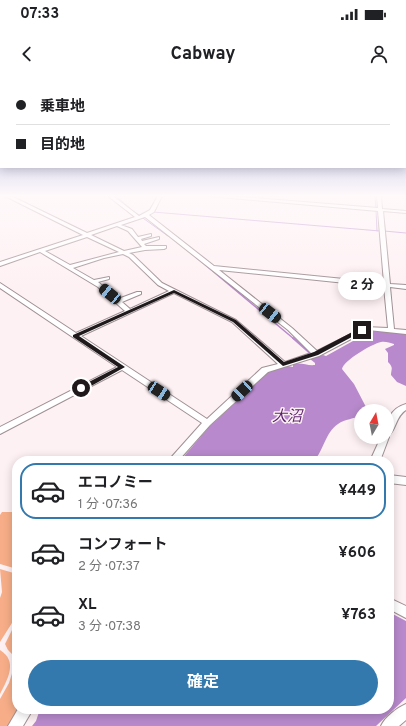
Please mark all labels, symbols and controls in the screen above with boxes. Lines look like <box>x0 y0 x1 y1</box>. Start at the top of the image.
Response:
text: 07:33 <box>20 5 59 24</box>
icon: back <box>16 43 38 65</box>
text: Cabway <box>170 43 236 66</box>
icon: person <box>368 43 390 65</box>
text: 乗車地 <box>40 98 85 117</box>
text: 目的地 <box>40 136 85 155</box>
callout: 2 分 <box>338 272 386 300</box>
text: 2 分 <box>350 278 374 294</box>
car <box>97 282 123 306</box>
car <box>257 301 283 325</box>
route end <box>353 321 371 339</box>
car <box>229 378 255 404</box>
route start <box>72 379 90 397</box>
car <box>146 379 172 403</box>
north arrow <box>354 404 394 444</box>
map controls <box>354 404 394 444</box>
water label: 大沼 <box>272 408 304 427</box>
icon: car <box>30 473 66 509</box>
text: エコノミー <box>78 474 153 493</box>
text: ¥449 <box>338 482 376 501</box>
text: 1 分 · 07:36 <box>78 497 138 513</box>
icon: car <box>30 535 66 571</box>
text: コンフォート <box>78 536 168 555</box>
text: ¥606 <box>339 544 376 563</box>
text: 2 分 · 07:37 <box>78 559 140 575</box>
text: XL <box>78 596 96 615</box>
icon: car <box>30 597 66 633</box>
text: ¥763 <box>341 606 376 625</box>
text: 3 分 · 07:38 <box>78 619 141 635</box>
button: 確定 <box>28 660 378 706</box>

